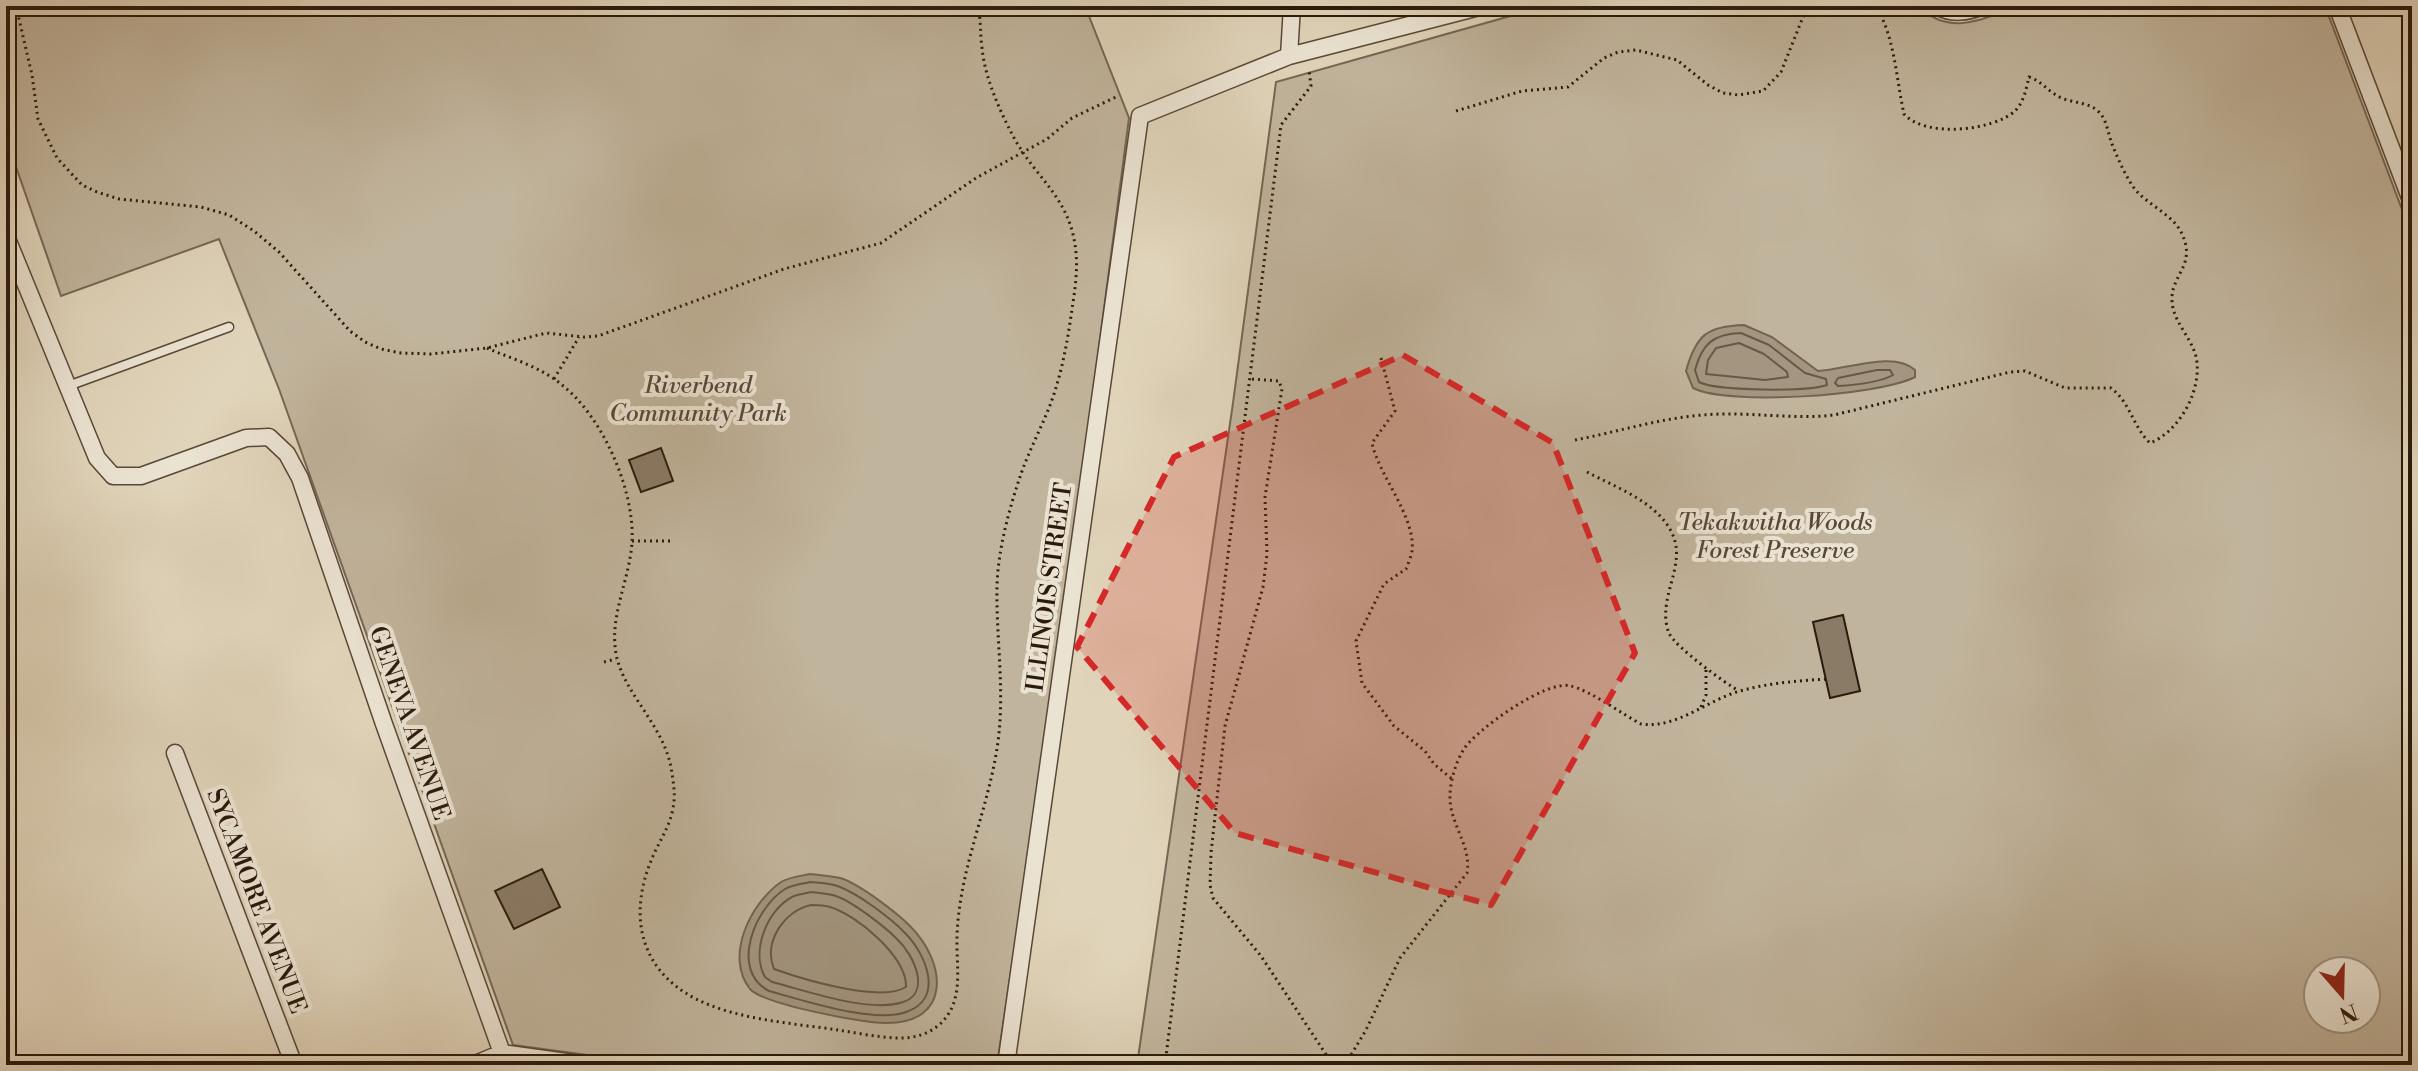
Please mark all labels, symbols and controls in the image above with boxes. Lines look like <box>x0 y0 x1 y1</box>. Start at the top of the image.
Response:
park label: Riverbend Community Park <box>609 371 787 429</box>
street label: ILLINOIS STREET <box>1020 481 1080 694</box>
park label: Tekakwitha Woods Forest Preserve <box>1677 508 1873 566</box>
street label: GENEVA AVENUE <box>362 622 456 824</box>
street label: SYCAMORE AVENUE <box>199 785 313 1018</box>
north arrow <box>2302 955 2382 1035</box>
text: N <box>2335 997 2361 1028</box>

